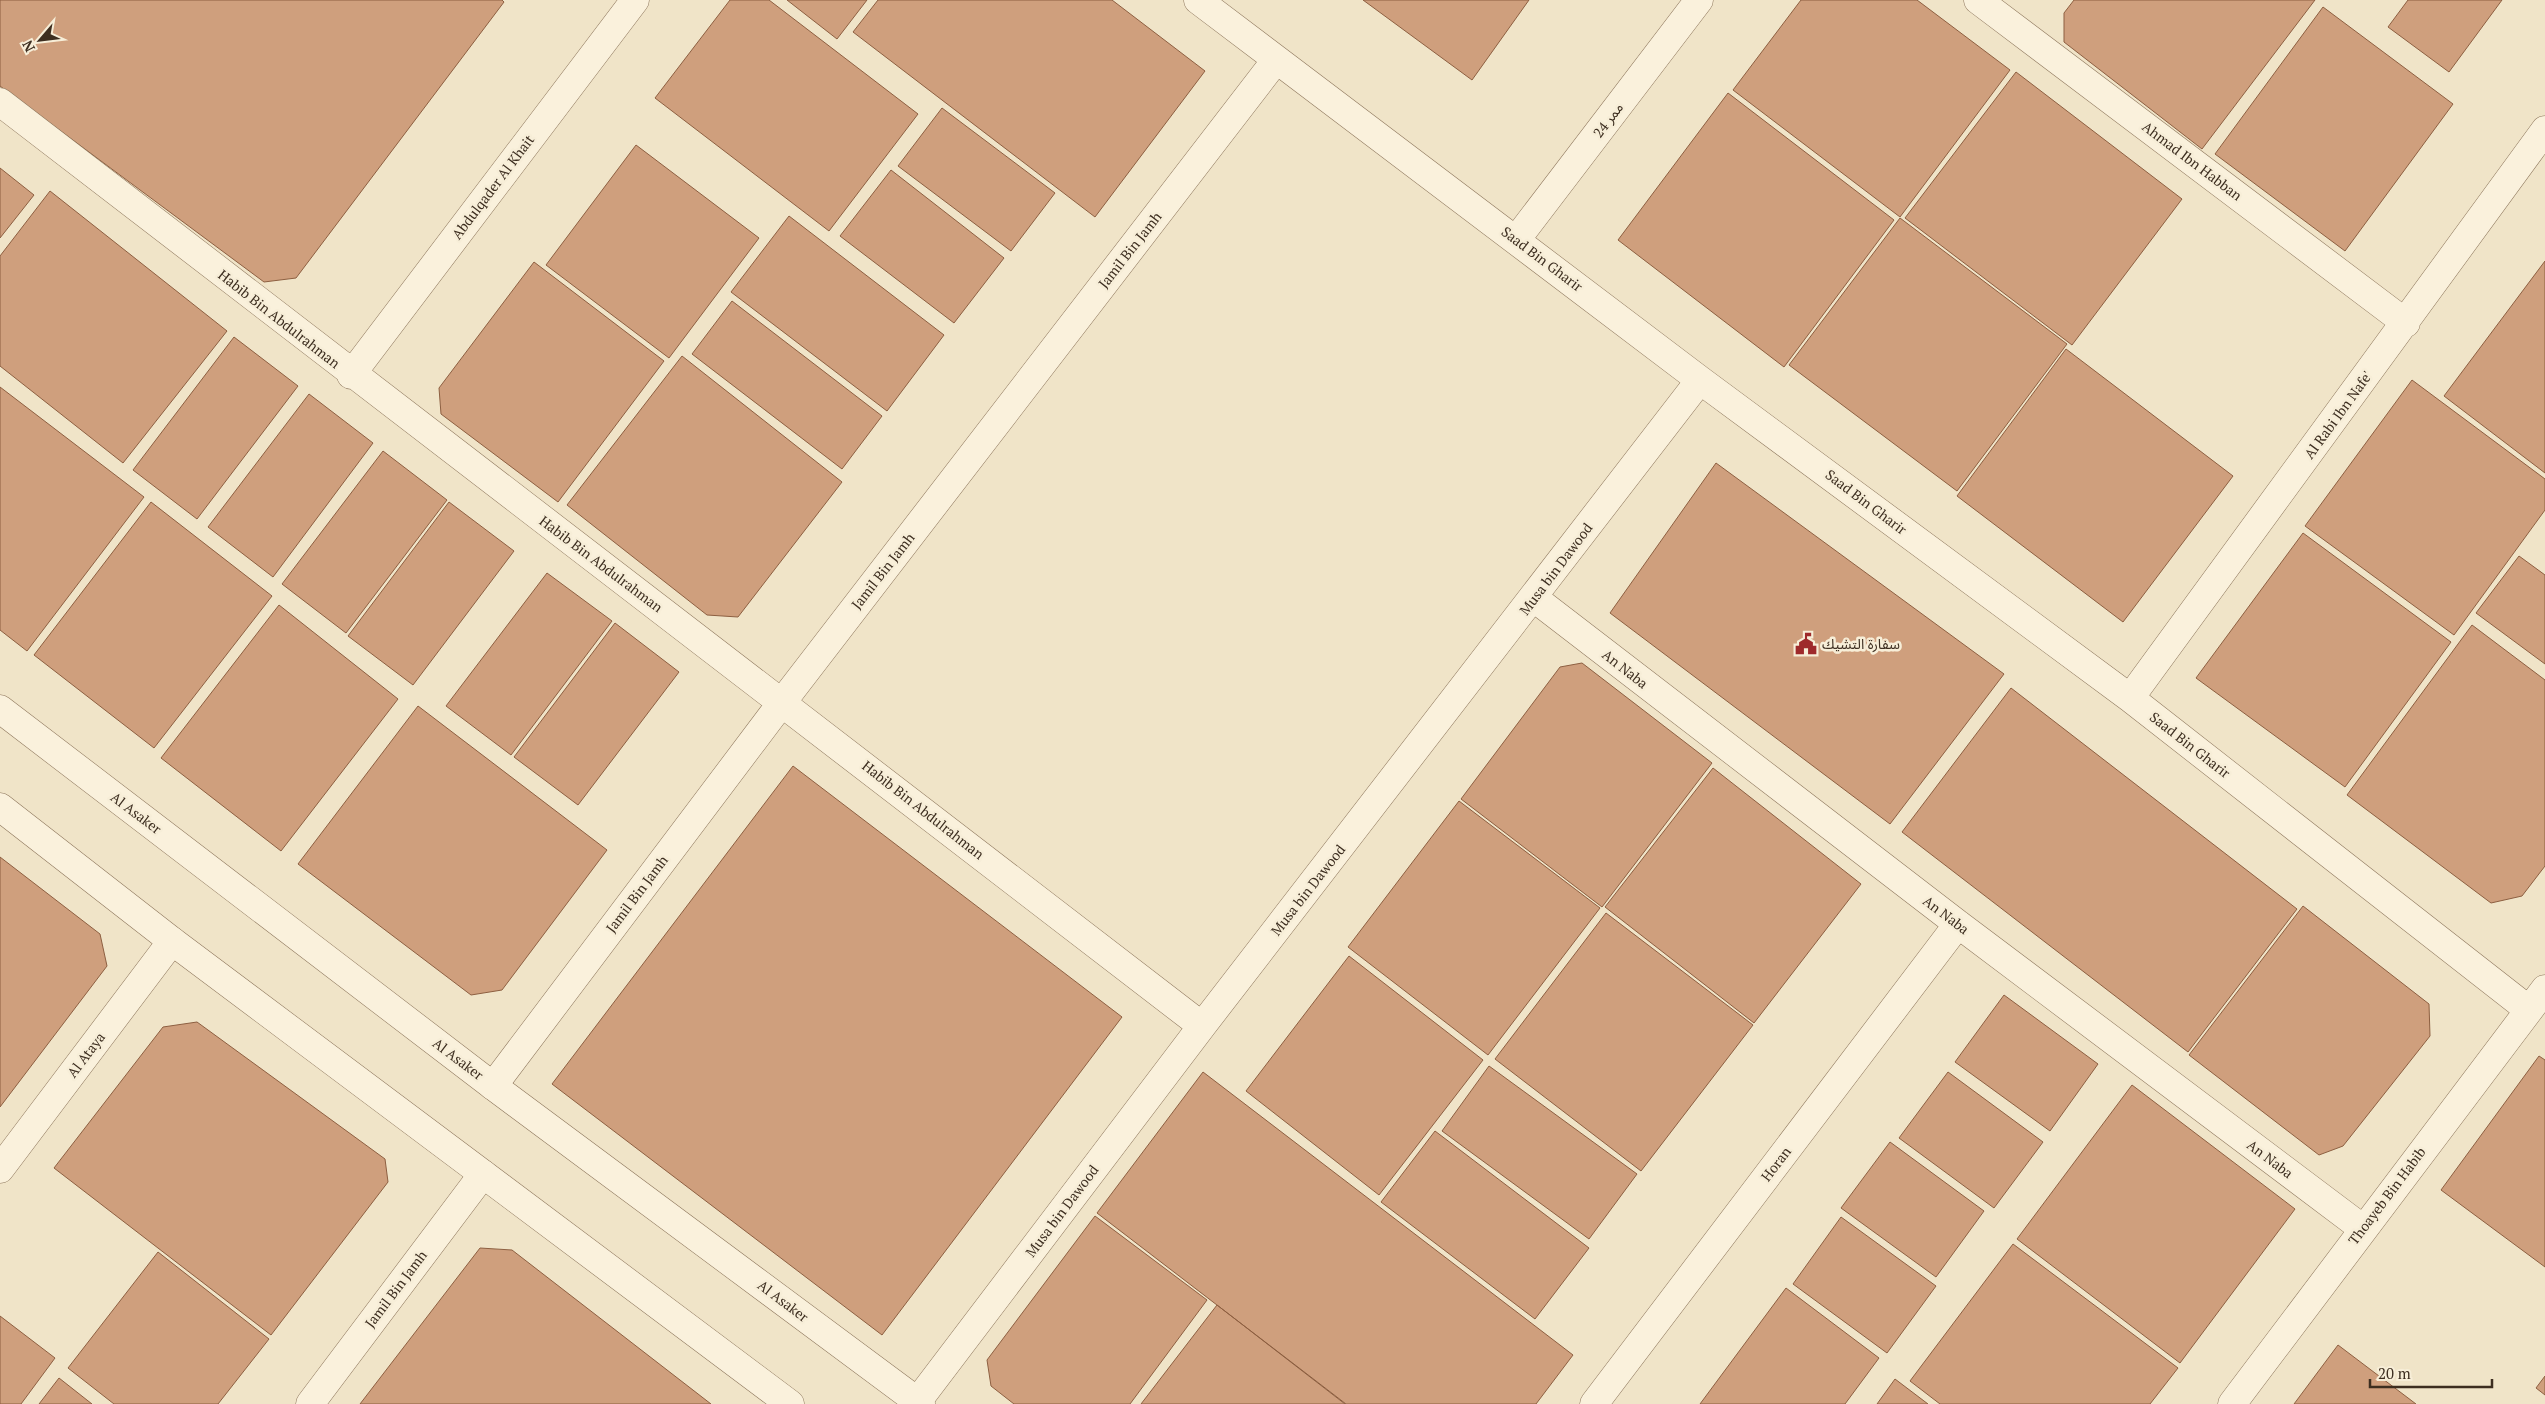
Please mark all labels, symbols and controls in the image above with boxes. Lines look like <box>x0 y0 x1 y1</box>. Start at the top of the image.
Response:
north arrow <box>15 15 65 65</box>
text: N <box>17 37 39 55</box>
street label: ممر 24 <box>1588 98 1627 141</box>
street label: Ahmad Ibn Habban <box>2139 117 2247 205</box>
street label: Abdulqader Al Khait <box>447 130 539 243</box>
street label: Jamil Bin Jamh <box>1094 207 1166 292</box>
street label: Saad Bin Gharir <box>1498 222 1587 296</box>
street label: Habib Bin Abdulrahman <box>214 265 345 373</box>
street label: Al Rabi Ibn Nafe' <box>2299 367 2376 462</box>
street label: Saad Bin Gharir <box>1822 465 1911 539</box>
street label: Habib Bin Abdulrahman <box>536 511 667 617</box>
street label: Musa bin Dawood <box>1515 519 1597 619</box>
street label: Jamil Bin Jamh <box>847 528 919 613</box>
public building icon: سفارة التشيك <box>1793 631 1819 657</box>
place label: سفارة التشيك <box>1822 634 1900 653</box>
street label: An Naba <box>1598 645 1652 693</box>
street label: Saad Bin Gharir <box>2146 707 2235 782</box>
street label: Habib Bin Abdulrahman <box>858 756 989 864</box>
street label: Al Asaker <box>107 787 166 838</box>
street label: Musa bin Dawood <box>1266 840 1349 939</box>
street label: Jamil Bin Jamh <box>601 851 672 936</box>
street label: An Naba <box>1919 891 1973 938</box>
street label: Al Ataya <box>62 1028 109 1081</box>
street label: Al Asaker <box>429 1033 488 1084</box>
street label: An Naba <box>2243 1135 2297 1182</box>
street label: Horan <box>1756 1142 1795 1185</box>
street label: Thoayeb Bin Habib <box>2344 1143 2430 1248</box>
street label: Musa bin Dawood <box>1021 1161 1103 1261</box>
street label: Jamil Bin Jamh <box>360 1246 431 1331</box>
street label: Al Asaker <box>754 1275 813 1326</box>
scale bar <box>2370 1356 2492 1388</box>
text: 20 m <box>2378 1363 2411 1383</box>

